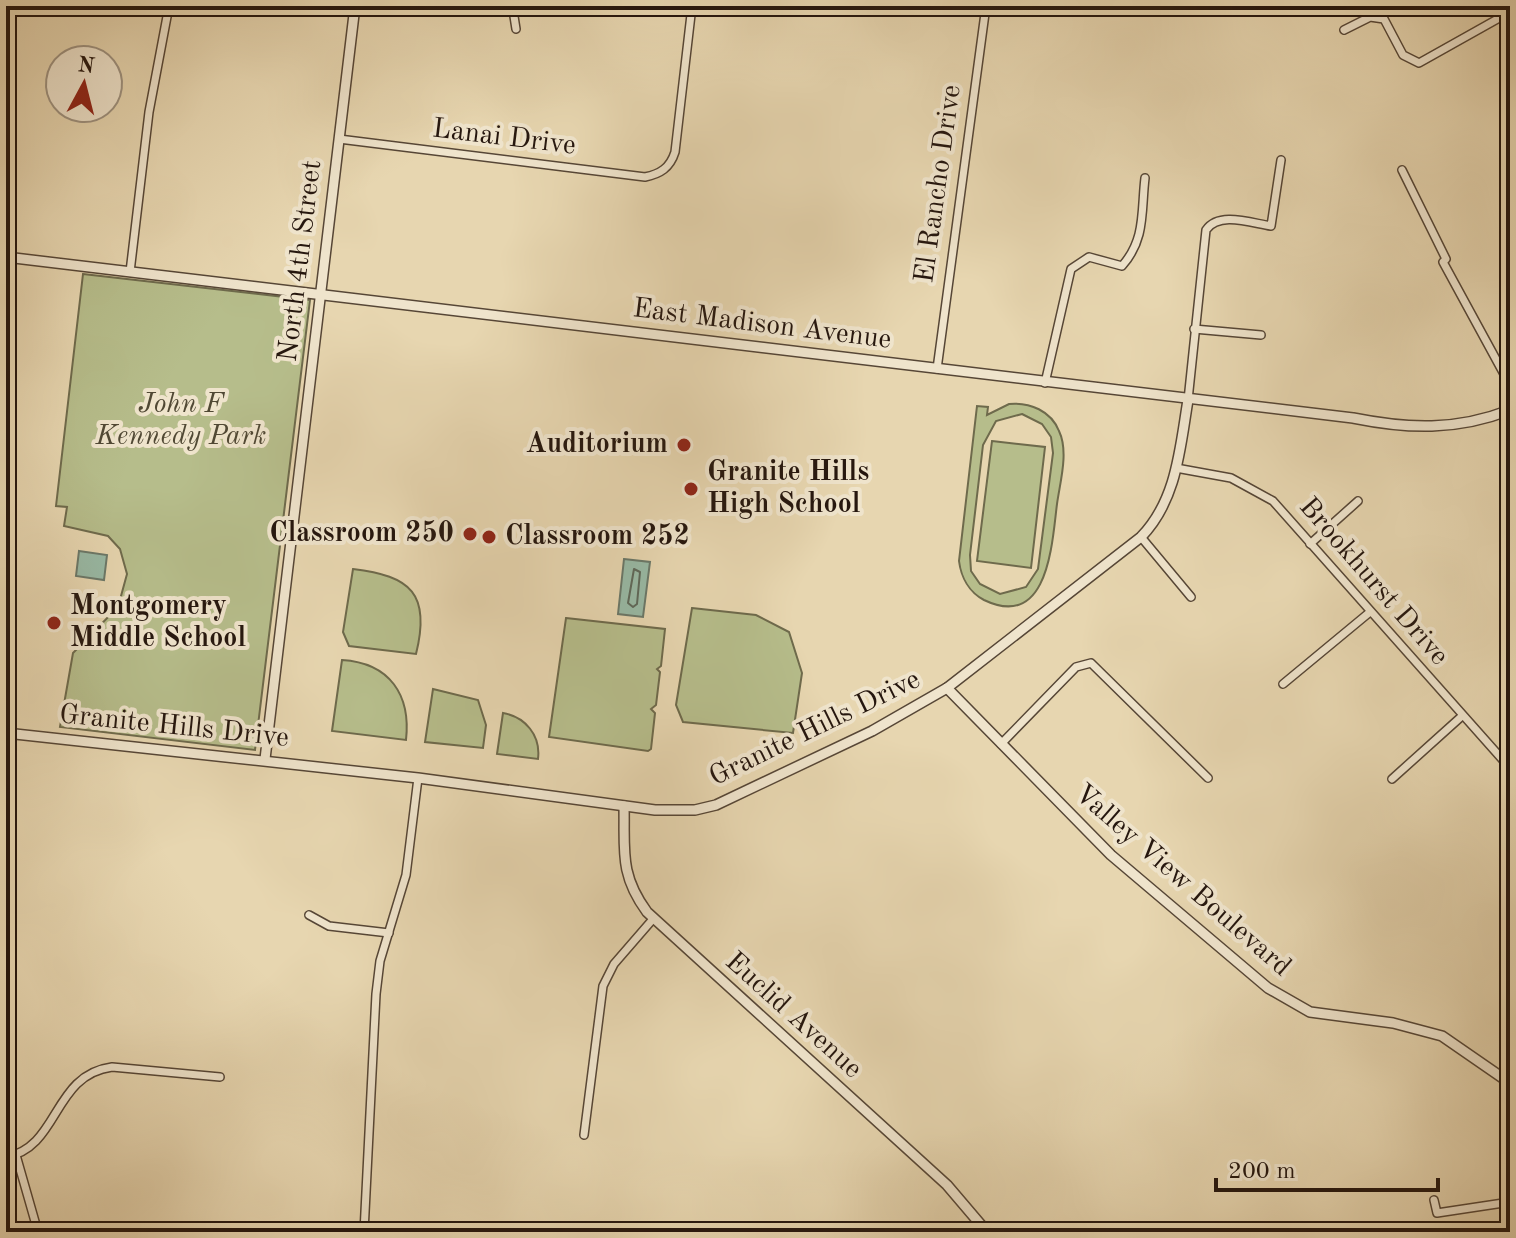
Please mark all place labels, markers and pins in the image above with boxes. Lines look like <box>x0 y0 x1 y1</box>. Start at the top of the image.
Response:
place label: Auditorium <box>526 431 668 459</box>
marker: Auditorium <box>675 436 693 454</box>
place label: Granite Hills High School <box>707 459 869 519</box>
marker: Granite Hills High School <box>682 480 700 498</box>
place label: Classroom 250 <box>269 520 454 548</box>
place label: Classroom 252 <box>505 523 690 551</box>
marker: Classroom 250 <box>461 525 479 543</box>
marker: Classroom 252 <box>480 528 498 546</box>
place label: Montgomery Middle School <box>70 593 246 653</box>
marker: Montgomery Middle School <box>45 614 63 632</box>

